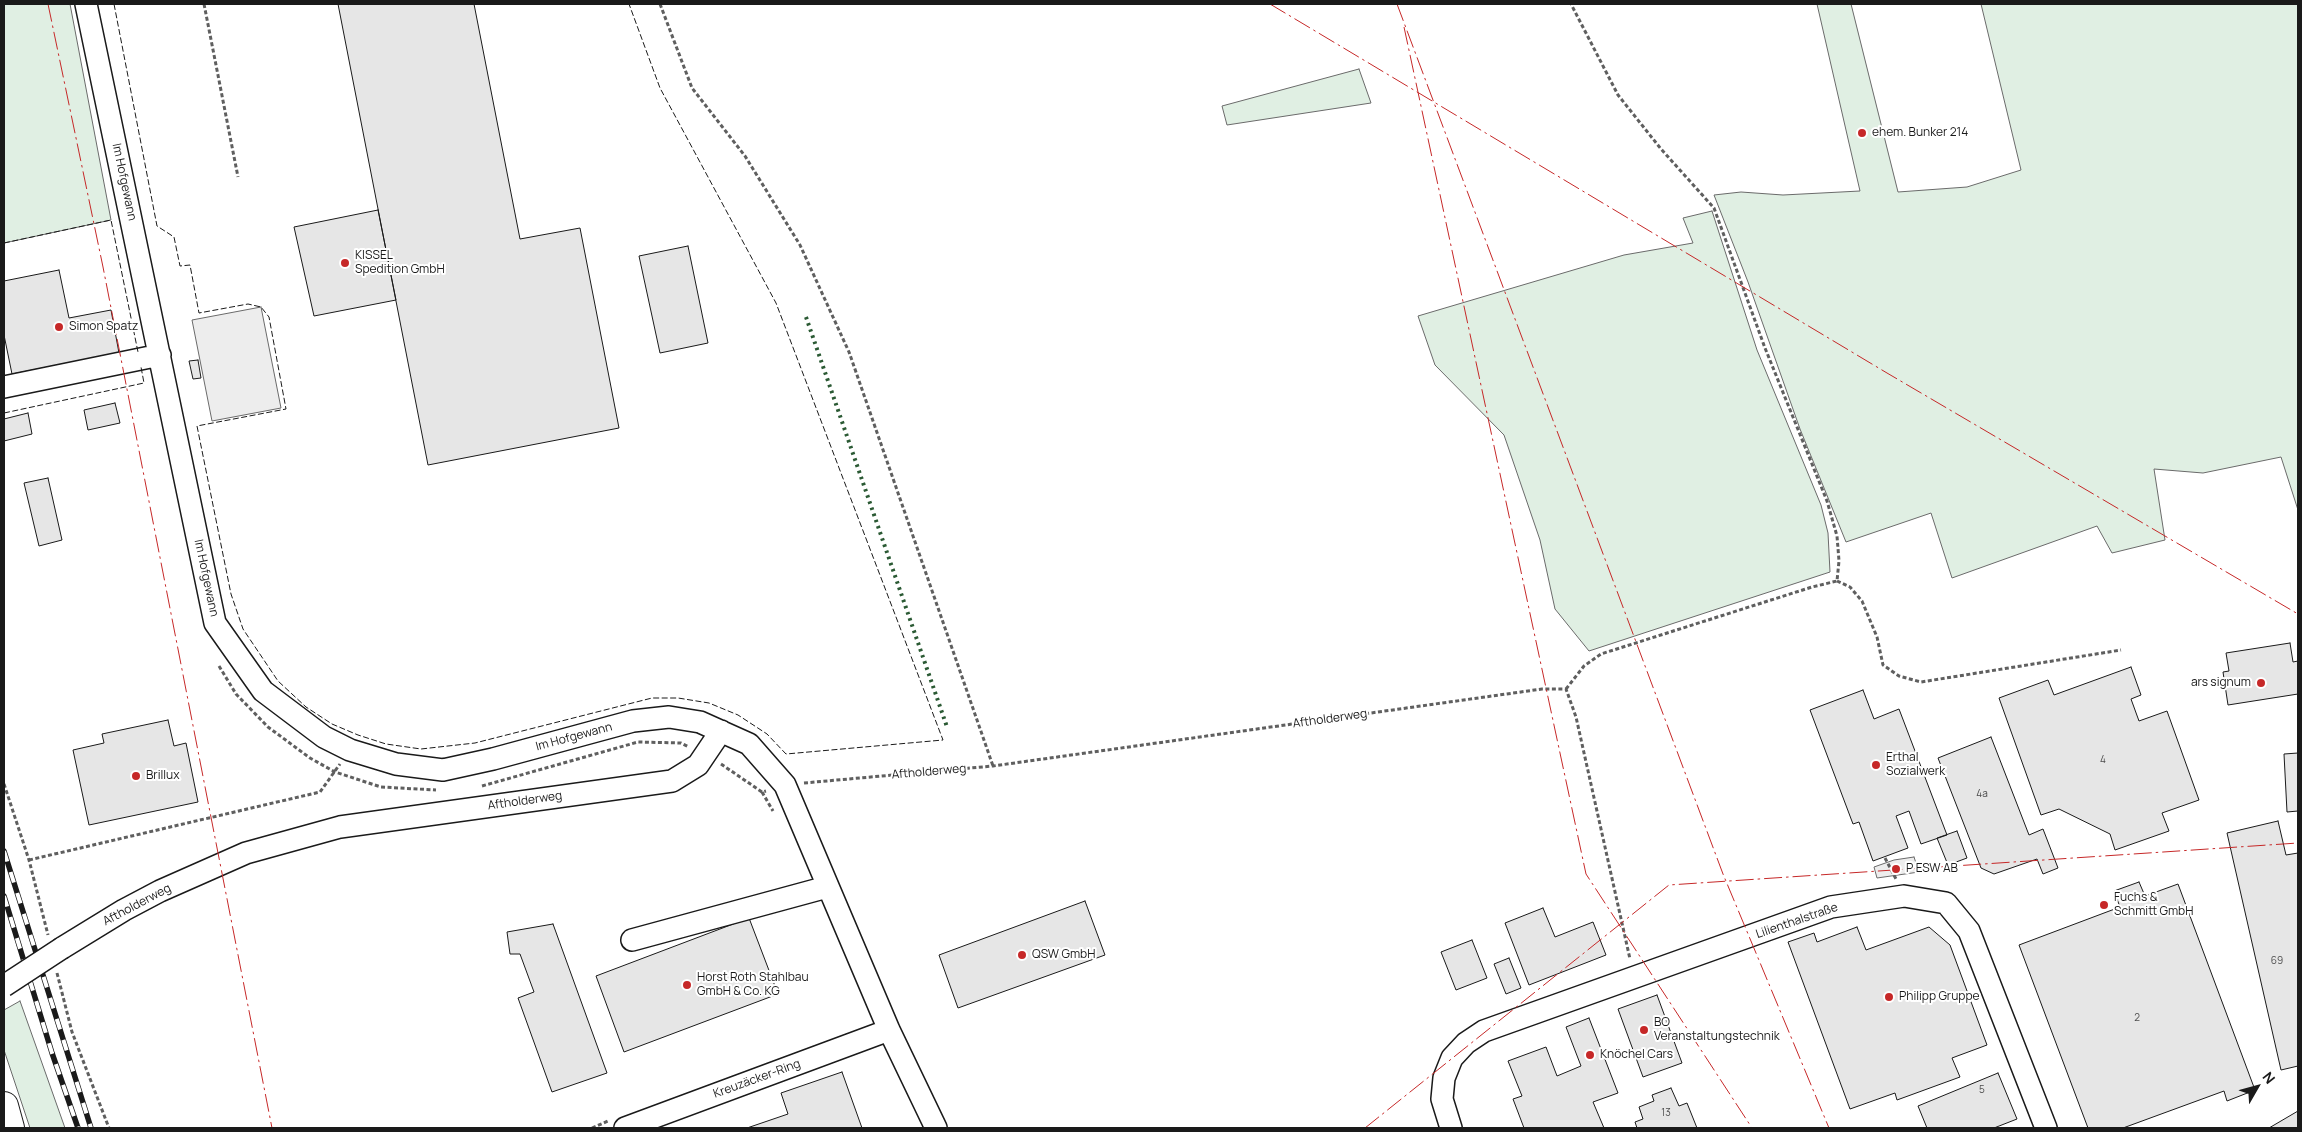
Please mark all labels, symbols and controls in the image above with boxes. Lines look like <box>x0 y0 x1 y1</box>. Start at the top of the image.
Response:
place label: ehem. Bunker 214 <box>1872 126 1968 140</box>
marker: ehem. Bunker 214 <box>1856 127 1868 139</box>
street label: Im Hofgewann <box>109 142 139 222</box>
place label: KISSEL Spedition GmbH <box>355 249 445 277</box>
marker: KISSEL Spedition GmbH <box>339 257 351 269</box>
place label: Simon Spatz <box>69 320 138 334</box>
marker: Simon Spatz <box>53 321 65 333</box>
street label: Im Hofgewann <box>191 538 221 618</box>
place label: ars signum <box>2191 676 2251 690</box>
marker: ars signum <box>2255 677 2267 689</box>
street label: Aftholderweg <box>1292 707 1368 731</box>
street label: Im Hofgewann <box>534 720 614 754</box>
place label: Erthal Sozialwerk <box>1886 751 1945 779</box>
house number: 4 <box>2100 754 2106 766</box>
marker: Erthal Sozialwerk <box>1870 759 1882 771</box>
street label: Aftholderweg <box>891 762 967 782</box>
place label: Brillux <box>146 769 180 783</box>
marker: Brillux <box>130 770 142 782</box>
house number: 4a <box>1976 788 1988 800</box>
street label: Aftholderweg <box>487 789 563 813</box>
place label: P ESW AB <box>1906 862 1958 876</box>
marker: P ESW AB <box>1890 863 1902 875</box>
street label: Aftholderweg <box>101 881 173 929</box>
place label: Fuchs & Schmitt GmbH <box>2114 891 2193 919</box>
marker: Fuchs & Schmitt GmbH <box>2098 899 2110 911</box>
street label: Lilienthalstraße <box>1754 900 1840 942</box>
place label: QSW GmbH <box>1032 948 1095 962</box>
marker: QSW GmbH <box>1016 949 1028 961</box>
house number: 69 <box>2271 955 2283 967</box>
place label: Horst Roth Stahlbau GmbH & Co. KG <box>697 971 809 999</box>
marker: Horst Roth Stahlbau GmbH & Co. KG <box>681 979 693 991</box>
place label: Philipp Gruppe <box>1899 990 1980 1004</box>
marker: Philipp Gruppe <box>1883 991 1895 1003</box>
house number: 2 <box>2134 1012 2140 1024</box>
place label: BO Veranstaltungstechnik <box>1654 1016 1780 1044</box>
marker: BO Veranstaltungstechnik <box>1638 1024 1650 1036</box>
place label: Knöchel Cars <box>1600 1048 1673 1062</box>
marker: Knöchel Cars <box>1584 1049 1596 1061</box>
street label: Kreuzäcker-Ring <box>712 1057 802 1101</box>
north arrow <box>2232 1062 2282 1112</box>
text: N <box>2259 1068 2280 1087</box>
house number: 5 <box>1979 1084 1985 1096</box>
house number: 13 <box>1661 1107 1671 1119</box>

